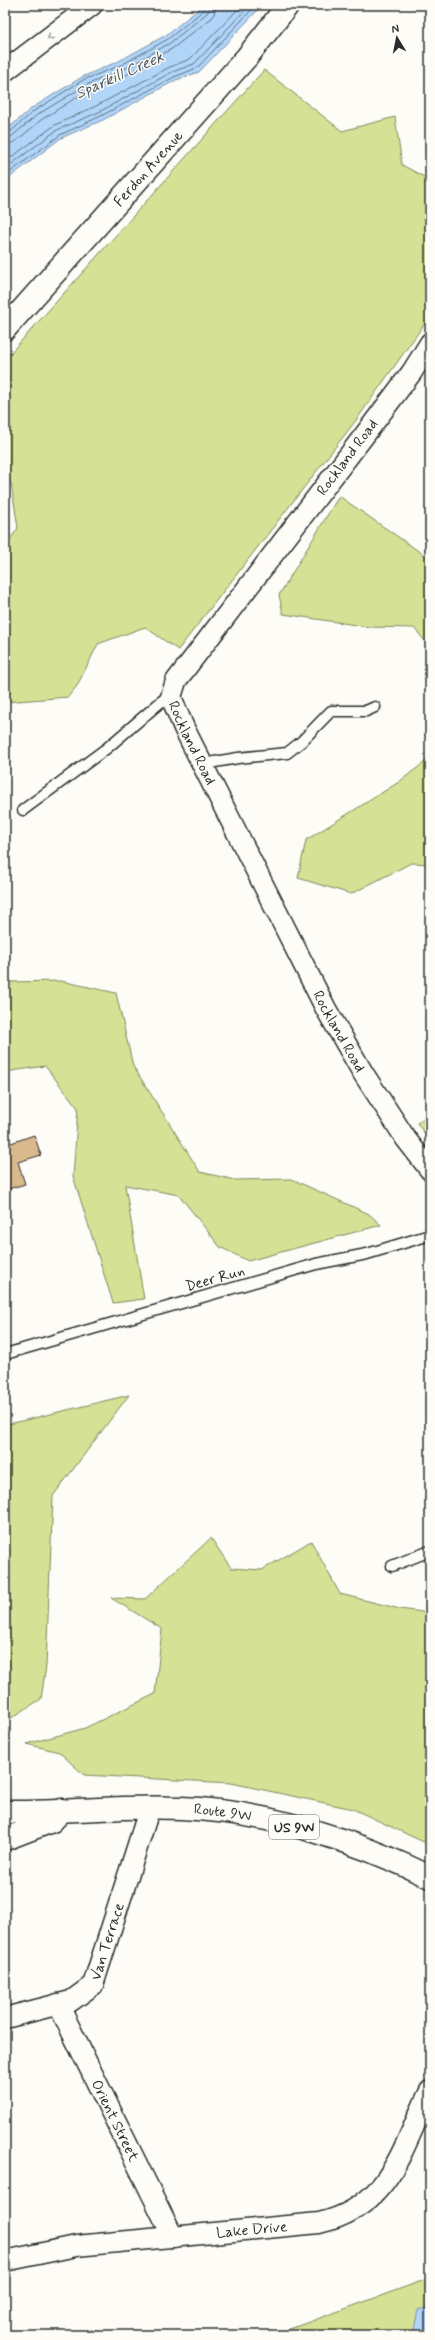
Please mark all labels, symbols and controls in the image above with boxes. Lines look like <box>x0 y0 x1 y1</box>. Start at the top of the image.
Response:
north arrow <box>377 18 417 58</box>
text: N <box>391 22 400 37</box>
one-way arrow <box>47 32 54 39</box>
water label: Sparkill Creek <box>72 46 167 104</box>
street label: Ferdon Avenue <box>109 127 188 211</box>
street label: Rockland Road <box>312 415 383 500</box>
street label: Rockland Road <box>163 698 220 788</box>
street label: Rockland Road <box>307 987 369 1076</box>
street label: Deer Run <box>183 1261 247 1297</box>
street label: Route 9W <box>193 1800 253 1827</box>
road number: US 9W <box>269 1815 319 1839</box>
street label: Van Terrace <box>86 1901 130 1983</box>
street label: Orient Street <box>86 2077 143 2166</box>
street label: Lake Drive <box>215 2217 288 2244</box>

